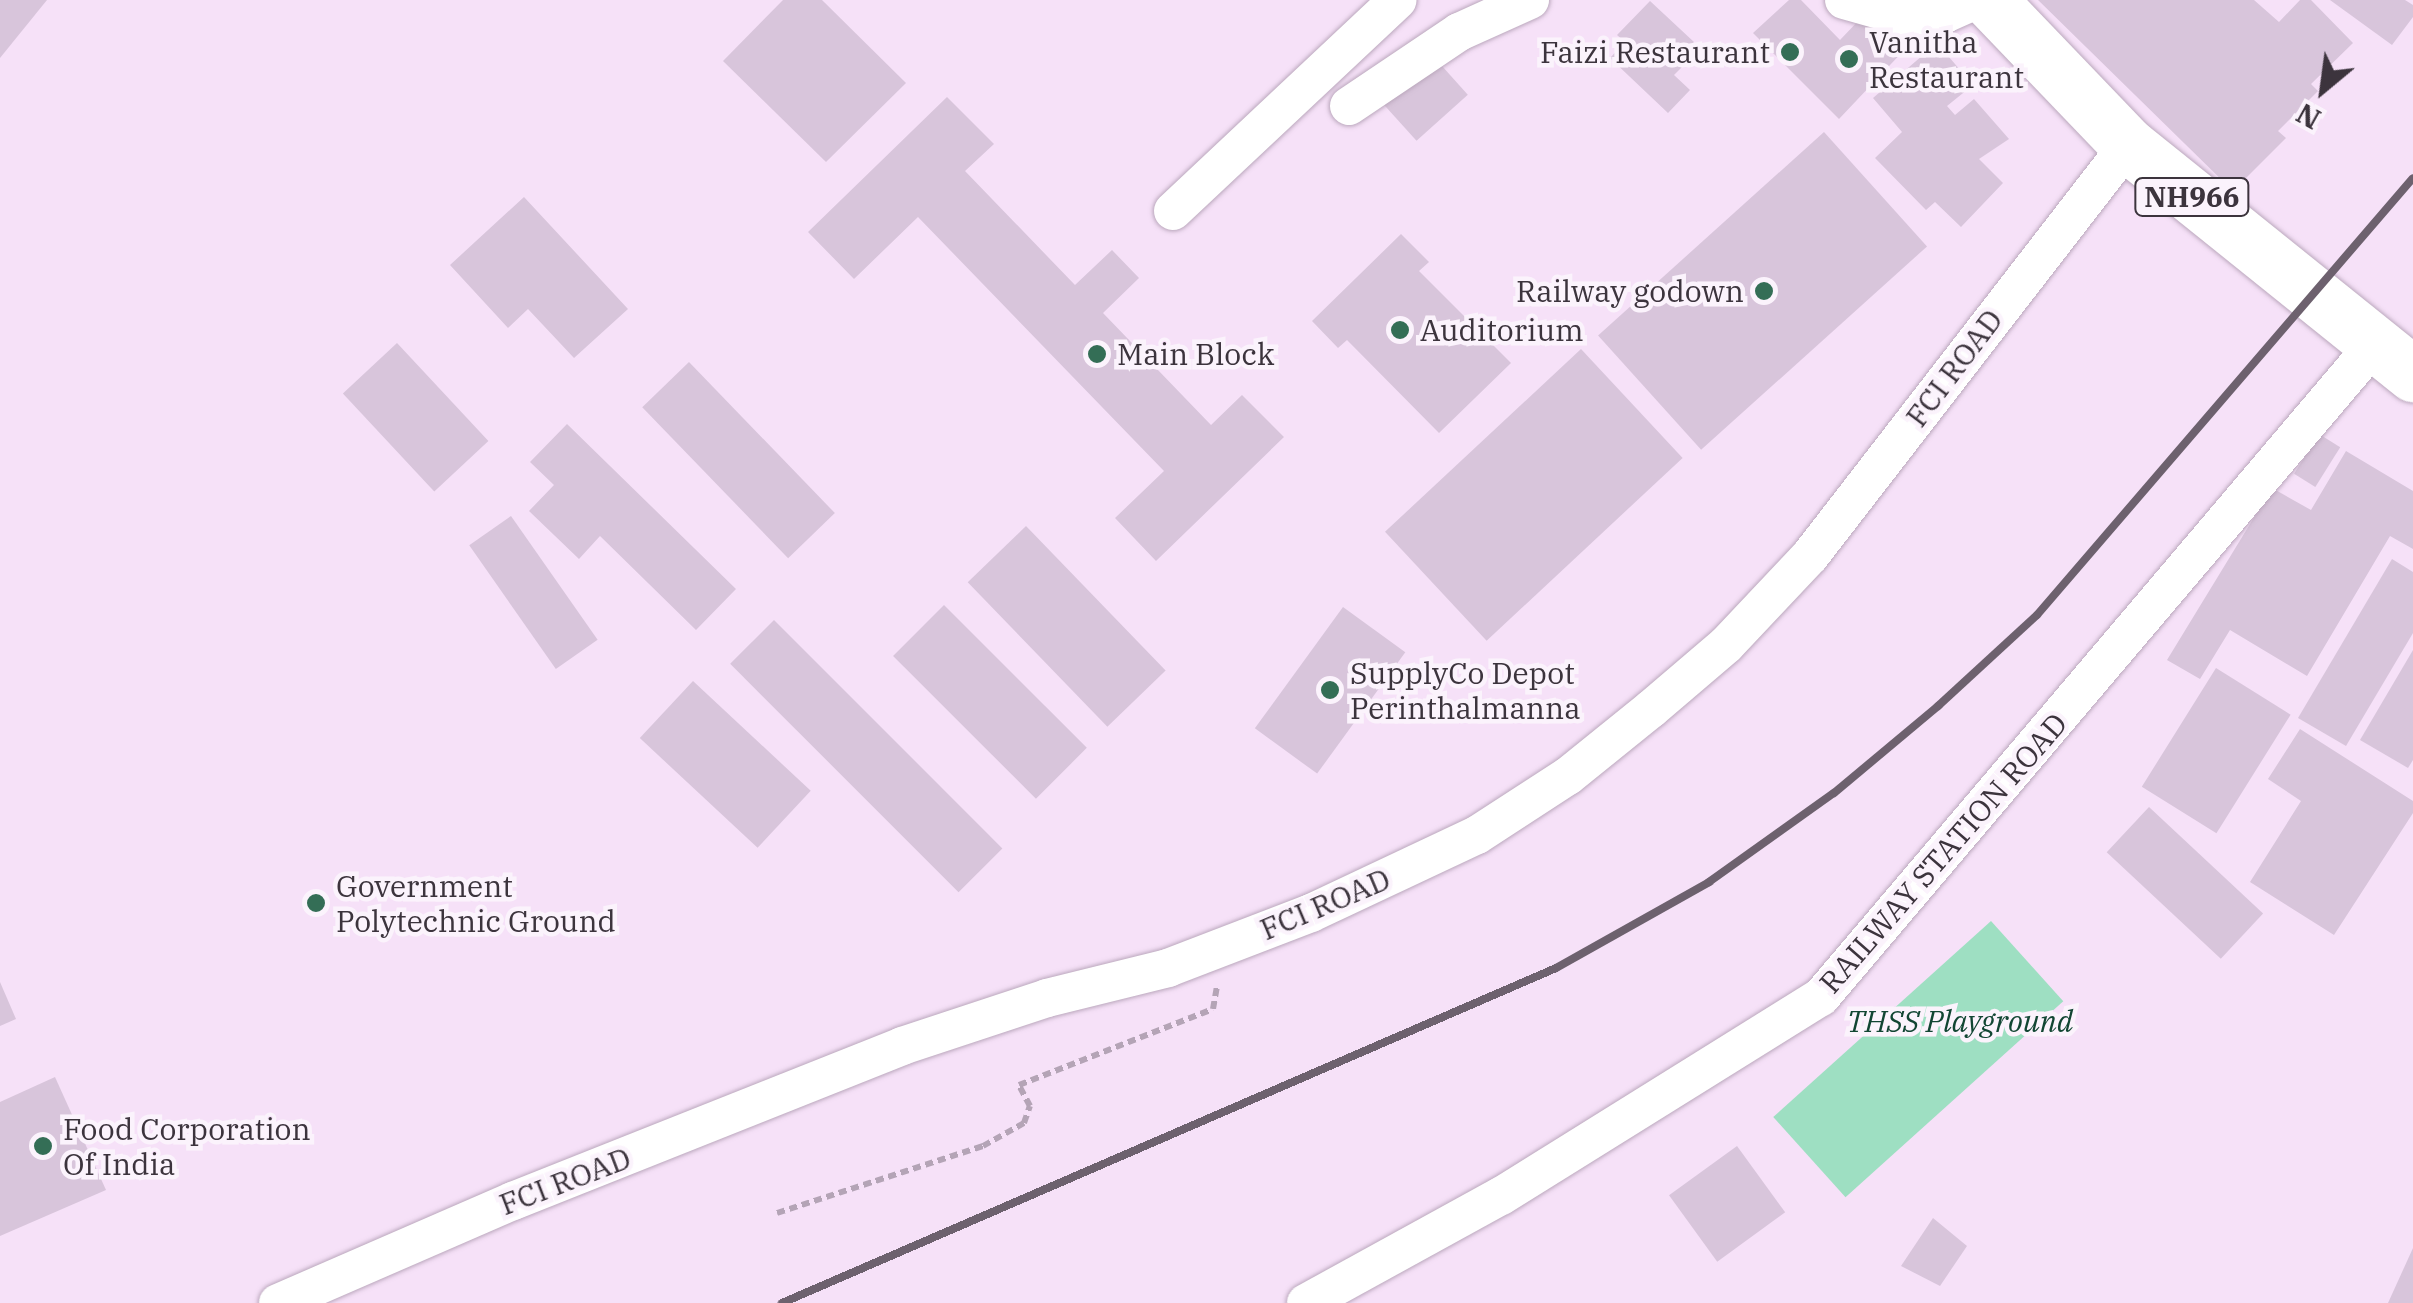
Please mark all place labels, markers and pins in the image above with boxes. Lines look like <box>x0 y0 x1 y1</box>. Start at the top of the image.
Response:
place label: Vanitha Restaurant <box>1869 24 2024 94</box>
place label: Faizi Restaurant <box>1540 34 1770 70</box>
marker: Faizi Restaurant <box>1779 41 1801 63</box>
marker: Vanitha Restaurant <box>1838 48 1860 70</box>
place label: Railway godown <box>1516 273 1744 309</box>
marker: Railway godown <box>1753 280 1775 302</box>
place label: Auditorium <box>1420 312 1584 348</box>
marker: Auditorium <box>1389 319 1411 341</box>
place label: Main Block <box>1117 336 1274 372</box>
marker: Main Block <box>1086 343 1108 365</box>
place label: SupplyCo Depot Perinthalmanna <box>1350 655 1581 726</box>
marker: SupplyCo Depot Perinthalmanna <box>1319 679 1341 701</box>
place label: Government Polytechnic Ground <box>336 868 616 938</box>
marker: Government Polytechnic Ground <box>305 892 327 914</box>
place label: Food Corporation Of India <box>63 1111 311 1182</box>
marker: Food Corporation Of India <box>32 1135 54 1157</box>

